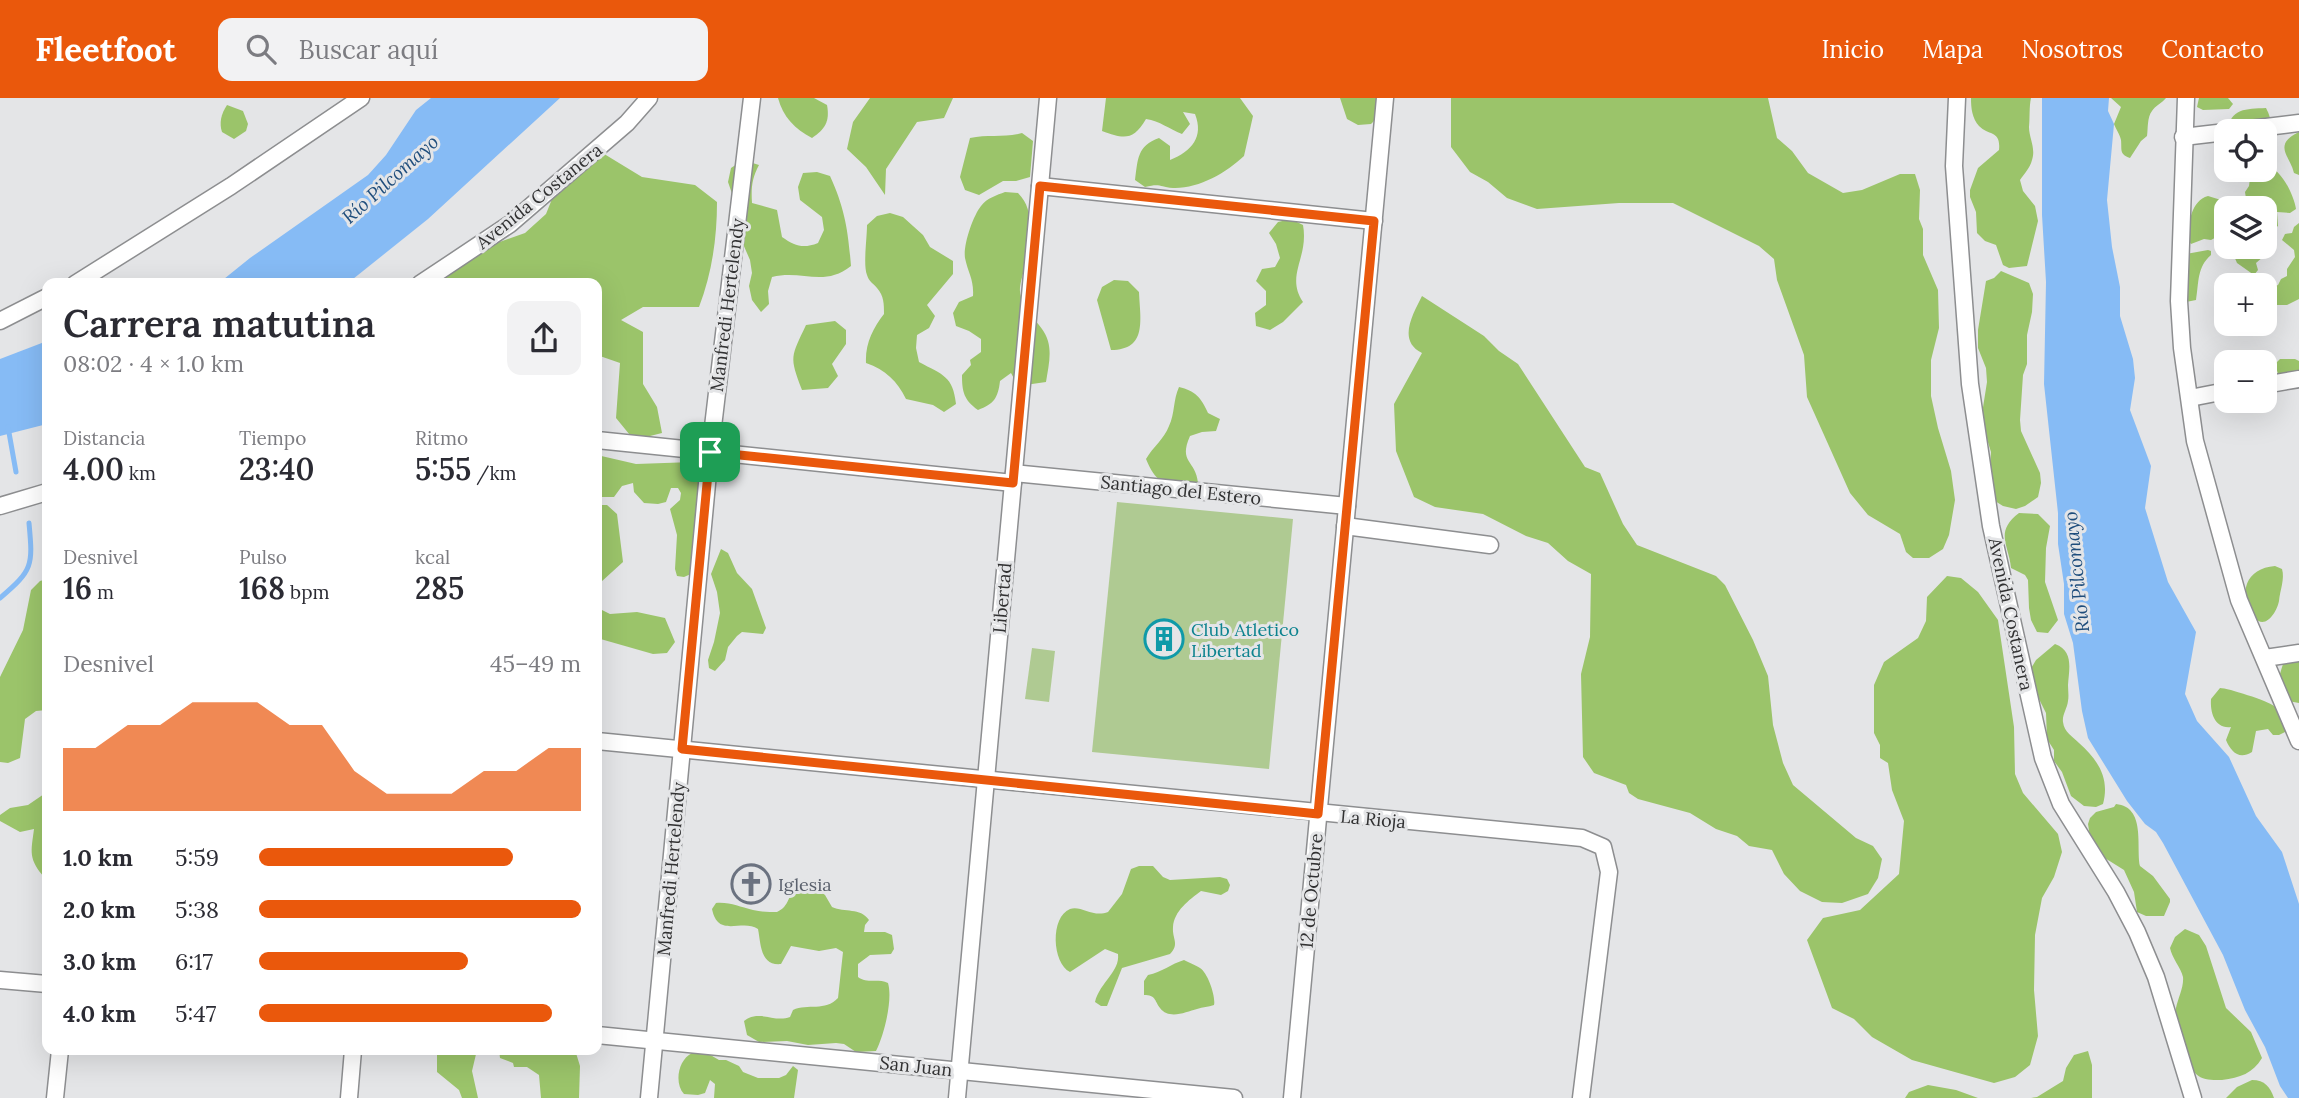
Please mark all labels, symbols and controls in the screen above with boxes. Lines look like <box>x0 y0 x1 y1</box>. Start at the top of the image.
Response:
search box <box>218 18 708 81</box>
text: Fleetfoot <box>35 28 176 70</box>
icon: search <box>242 30 280 68</box>
text: Buscar aquí <box>298 33 438 66</box>
text: Inicio <box>1821 34 1884 65</box>
text: Mapa <box>1922 34 1983 65</box>
text: Nosotros <box>2021 34 2123 65</box>
text: Contacto <box>2161 34 2264 65</box>
map controls <box>2214 119 2277 413</box>
button: locate <box>2214 119 2277 182</box>
water label: Río Pilcomayo <box>337 129 443 229</box>
street label: Avenida Costanera <box>470 138 607 255</box>
button: layers <box>2214 196 2277 259</box>
street label: Manfredi Hertelendy <box>705 217 749 393</box>
button: + <box>2214 273 2277 336</box>
text: Carrera matutina <box>63 299 375 347</box>
button: share <box>507 301 581 375</box>
text: 08:02 · 4 × 1.0 km <box>63 349 244 378</box>
button: − <box>2214 350 2277 413</box>
pin <box>680 422 740 482</box>
text: Distancia <box>63 426 145 450</box>
text: Tiempo <box>239 426 306 450</box>
text: Ritmo <box>415 426 468 450</box>
icon: arrive <box>691 433 729 471</box>
text: 4.00 <box>63 450 124 488</box>
text: 23:40 <box>239 450 314 488</box>
text: 5:55 <box>415 450 471 488</box>
text: km <box>124 461 156 485</box>
text: /km <box>471 461 517 485</box>
street label: Santiago del Estero <box>1100 470 1262 510</box>
water label: Río Pilcomayo <box>2058 510 2094 634</box>
street label: Avenida Costanera <box>1983 534 2038 693</box>
text: Desnivel <box>63 545 138 569</box>
text: Pulso <box>239 545 287 569</box>
text: kcal <box>415 545 450 569</box>
street label: Libertad <box>987 562 1017 634</box>
text: 16 <box>63 569 92 607</box>
text: 168 <box>239 569 285 607</box>
text: 285 <box>415 569 464 607</box>
text: m <box>92 580 114 604</box>
text: bpm <box>285 580 330 604</box>
building icon: Club Atletico Libertad <box>1143 618 1185 660</box>
place label: Club Atletico Libertad <box>1191 618 1299 662</box>
text: Desnivel <box>63 649 154 678</box>
text: 45–49 m <box>490 649 581 678</box>
street label: Manfredi Hertelendy <box>652 781 690 957</box>
street label: La Rioja <box>1339 805 1407 833</box>
street label: 12 de Octubre <box>1295 832 1328 950</box>
text: 1.0 km <box>63 843 133 872</box>
text: 5:59 <box>175 843 219 872</box>
church icon: Iglesia <box>730 863 772 905</box>
place label: Iglesia <box>778 873 832 896</box>
text: 2.0 km <box>63 895 136 924</box>
text: 5:38 <box>175 895 219 924</box>
text: 3.0 km <box>63 947 136 976</box>
text: 6:17 <box>175 947 213 976</box>
text: 4.0 km <box>63 999 136 1028</box>
text: 5:47 <box>175 999 216 1028</box>
street label: San Juan <box>879 1051 953 1081</box>

